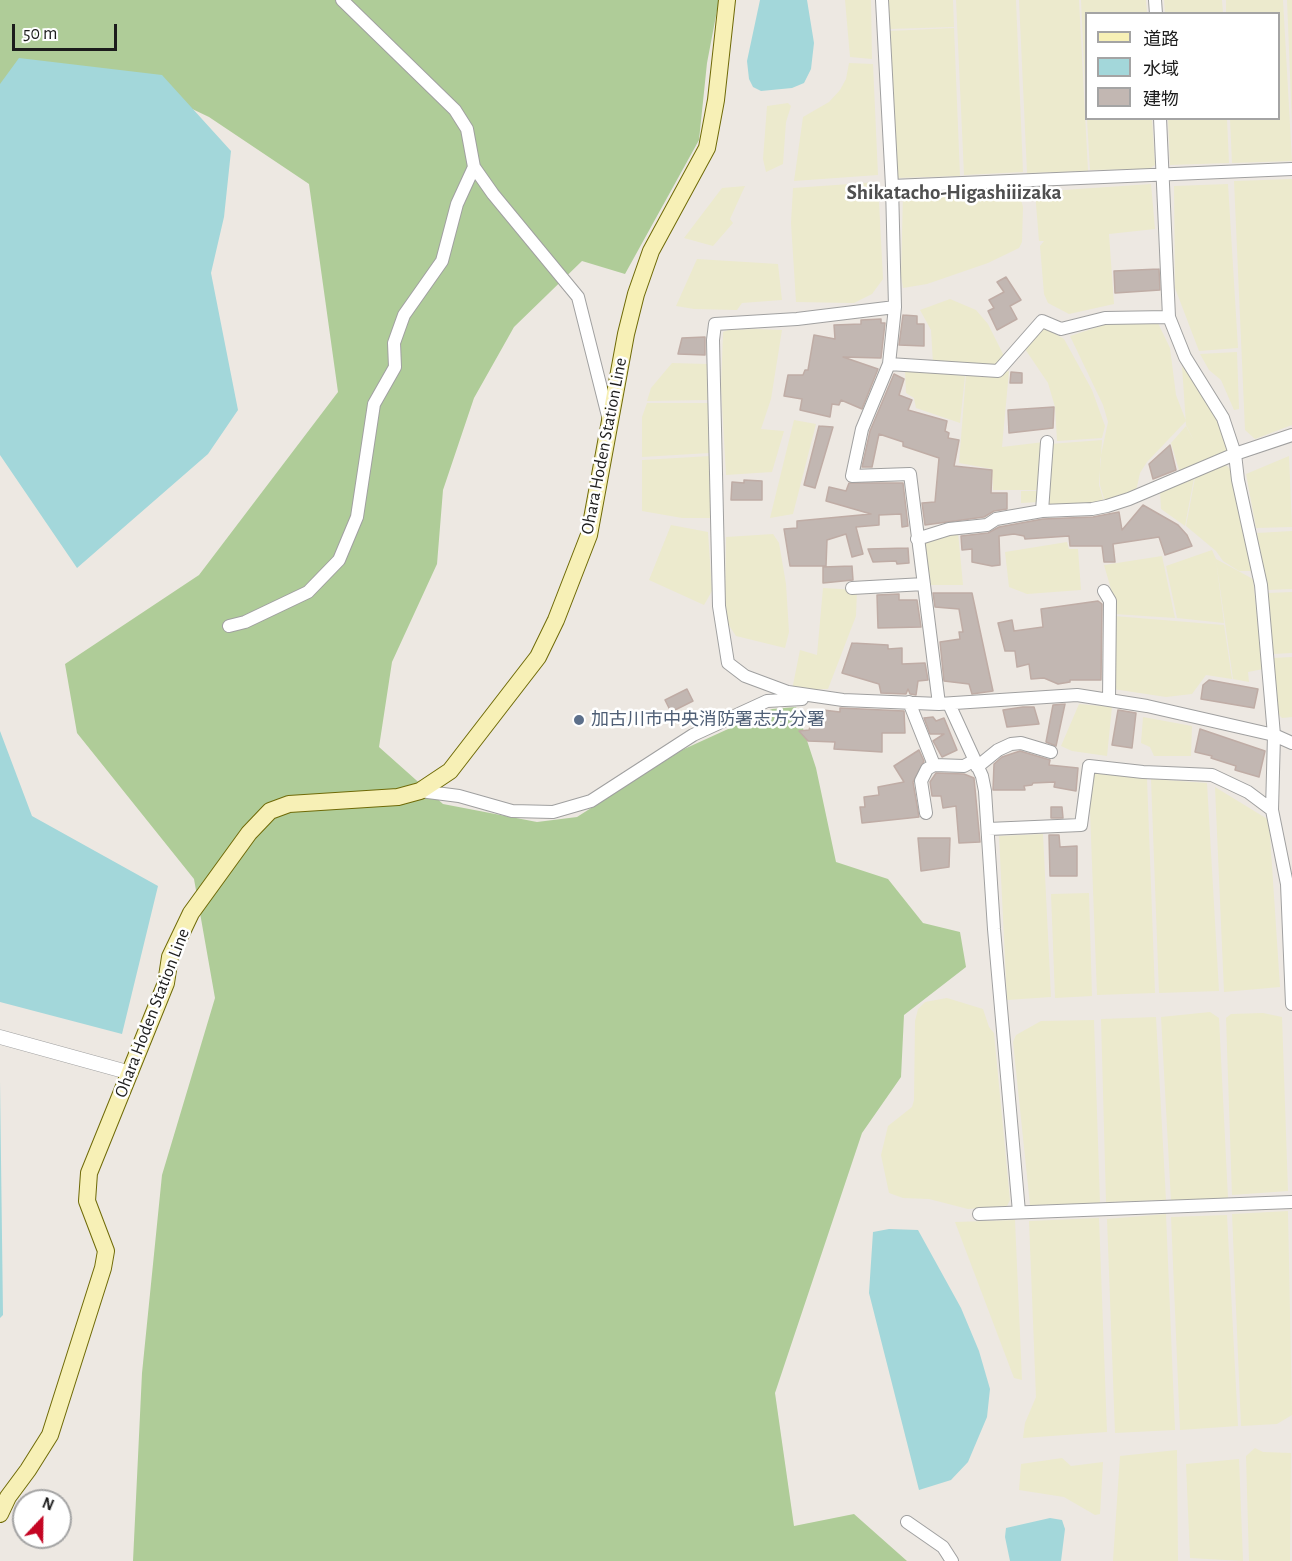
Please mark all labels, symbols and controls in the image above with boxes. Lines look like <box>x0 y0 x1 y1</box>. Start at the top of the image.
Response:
scale bar <box>15 12 120 50</box>
legend <box>1085 12 1280 120</box>
text: 50 m <box>23 25 57 43</box>
text: 道路 <box>1143 31 1179 49</box>
text: 水域 <box>1143 61 1179 79</box>
text: 建物 <box>1143 91 1179 109</box>
district label: Shikatacho-Higashiiizaka <box>847 180 1061 206</box>
street label: Ohara Hoden Station Line <box>576 356 632 536</box>
place label: 加古川市中央消防署志方分署 <box>591 709 825 731</box>
marker: 加古川市中央消防署志方分署 <box>572 713 586 727</box>
street label: Ohara Hoden Station Line <box>110 925 194 1101</box>
north arrow <box>12 1489 72 1549</box>
text: N <box>40 1495 56 1514</box>

